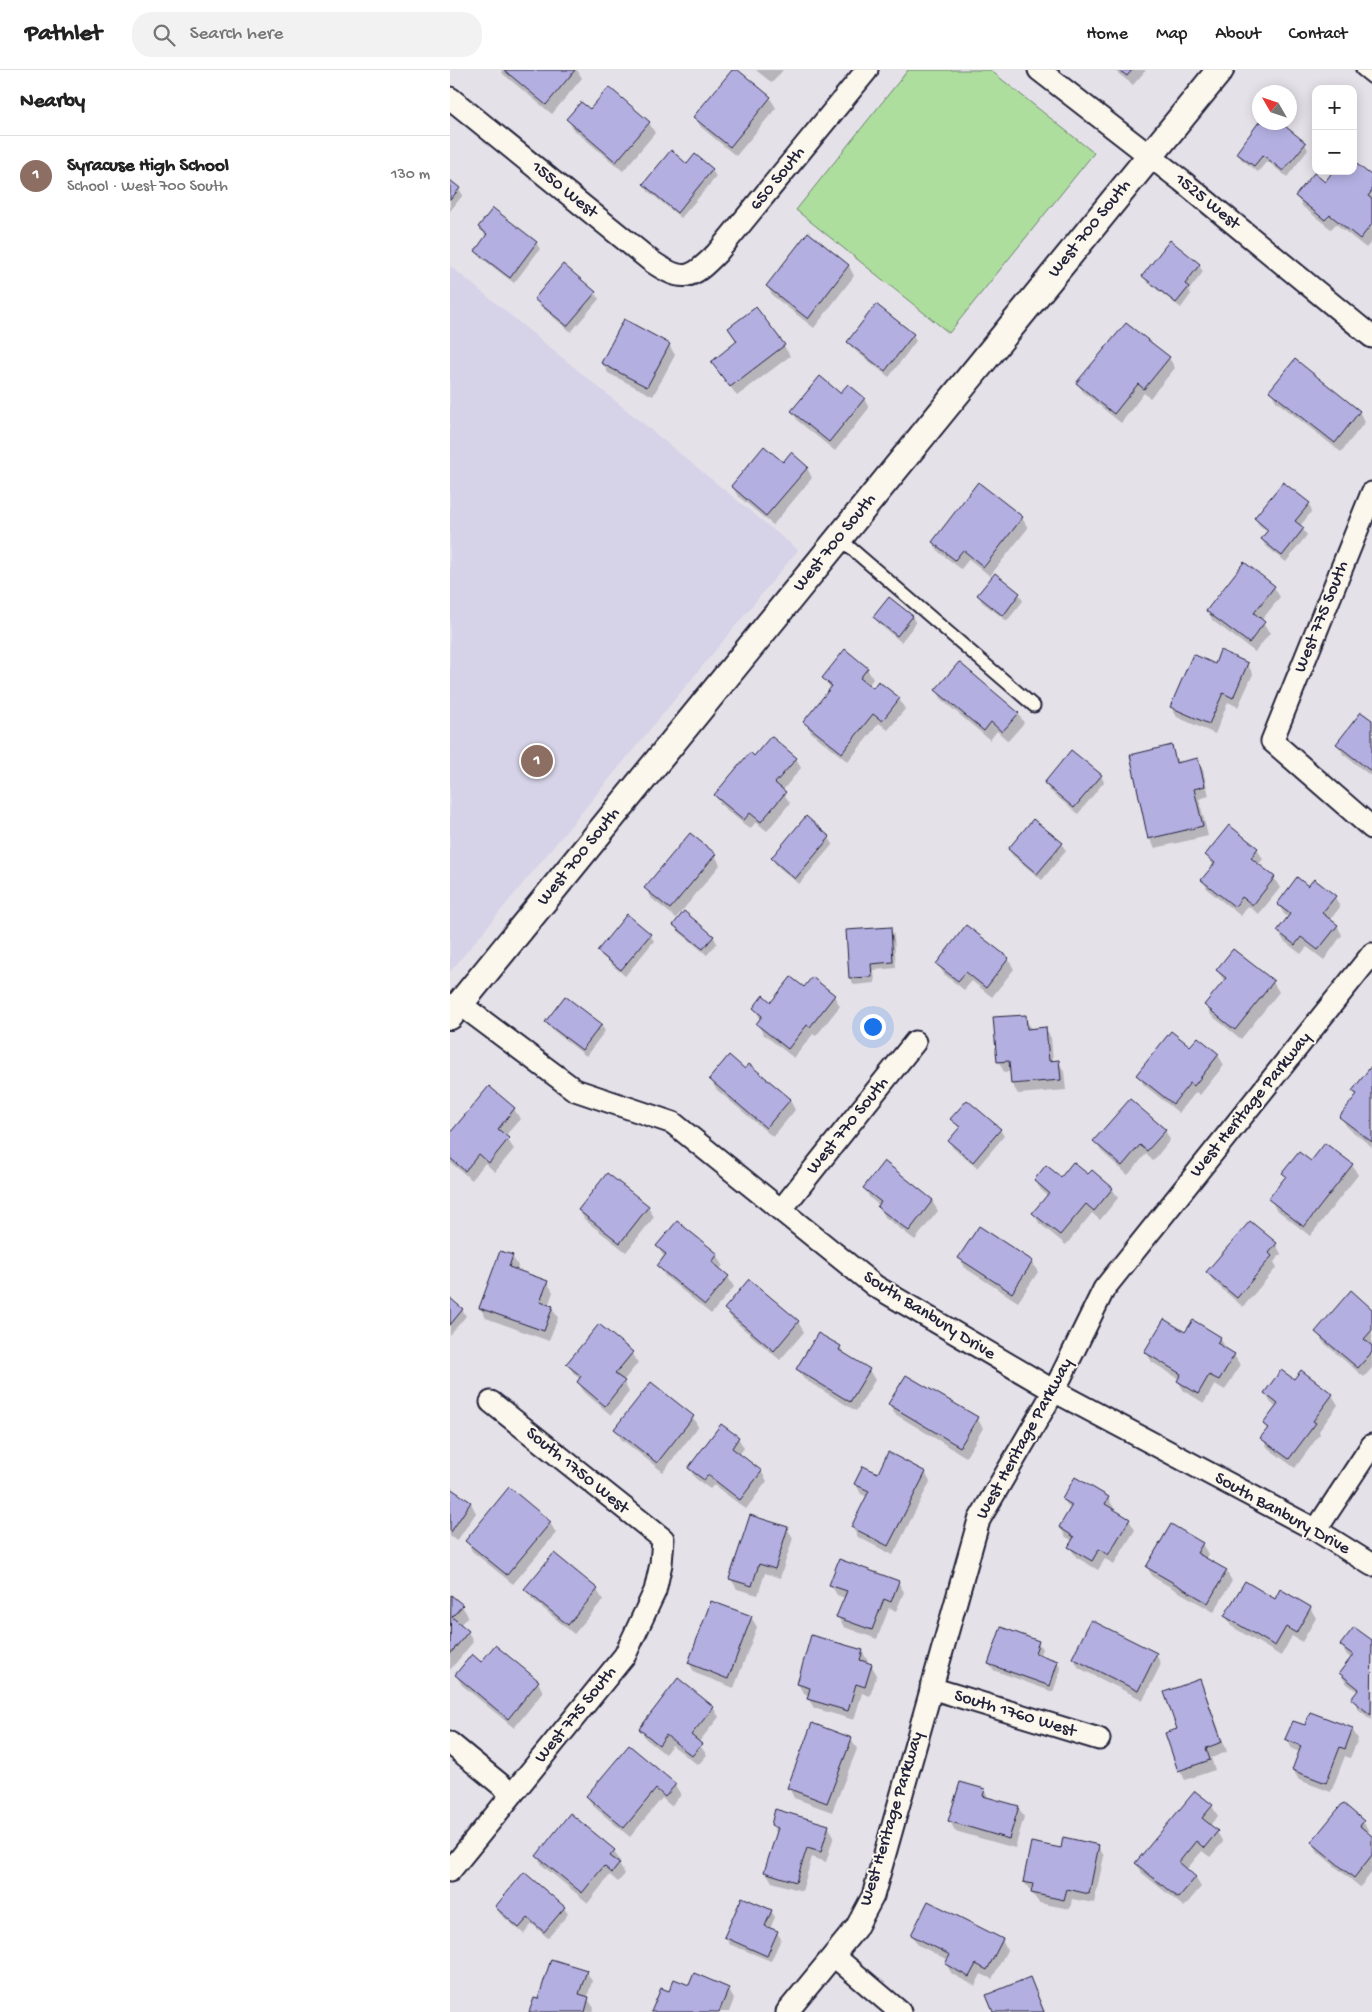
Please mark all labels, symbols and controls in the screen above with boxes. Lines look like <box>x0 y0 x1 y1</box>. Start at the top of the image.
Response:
search box <box>132 12 482 57</box>
text: Pathlet <box>25 20 102 49</box>
icon: search <box>150 21 178 49</box>
text: Search here <box>190 23 283 46</box>
text: Home <box>1086 24 1128 45</box>
text: Map <box>1156 24 1187 45</box>
text: About <box>1215 24 1261 45</box>
text: Contact <box>1289 24 1347 45</box>
north arrow <box>1252 85 1297 130</box>
map controls <box>1312 85 1357 175</box>
button: + <box>1312 85 1357 130</box>
text: Nearby <box>20 90 85 115</box>
button: − <box>1312 130 1357 175</box>
street label: 650 South <box>746 143 810 215</box>
text: Syracuse High School <box>67 155 229 178</box>
street label: 1550 West <box>526 156 603 224</box>
text: 1 <box>33 166 39 185</box>
text: 130 m <box>391 166 430 185</box>
street label: 1525 West <box>1169 169 1245 236</box>
street label: West 700 South <box>1044 175 1136 282</box>
text: School · West 700 South <box>67 178 228 197</box>
street label: West 700 South <box>789 489 881 596</box>
street label: West 775 South <box>1290 558 1354 676</box>
pin: 1 <box>521 742 553 780</box>
street label: West 700 South <box>533 803 625 910</box>
your location <box>860 1014 886 1040</box>
street label: West Heritage Parkway <box>1186 1028 1316 1182</box>
street label: West 770 South <box>802 1073 894 1179</box>
street label: South Banbury Drive <box>859 1267 1000 1366</box>
street label: West Heritage Parkway <box>972 1355 1078 1523</box>
street label: South 1750 West <box>521 1423 634 1520</box>
street label: South Banbury Drive <box>1211 1468 1354 1560</box>
street label: West 775 South <box>531 1662 622 1768</box>
street label: South 1760 West <box>952 1686 1080 1743</box>
street label: West Heritage Parkway <box>856 1729 929 1909</box>

